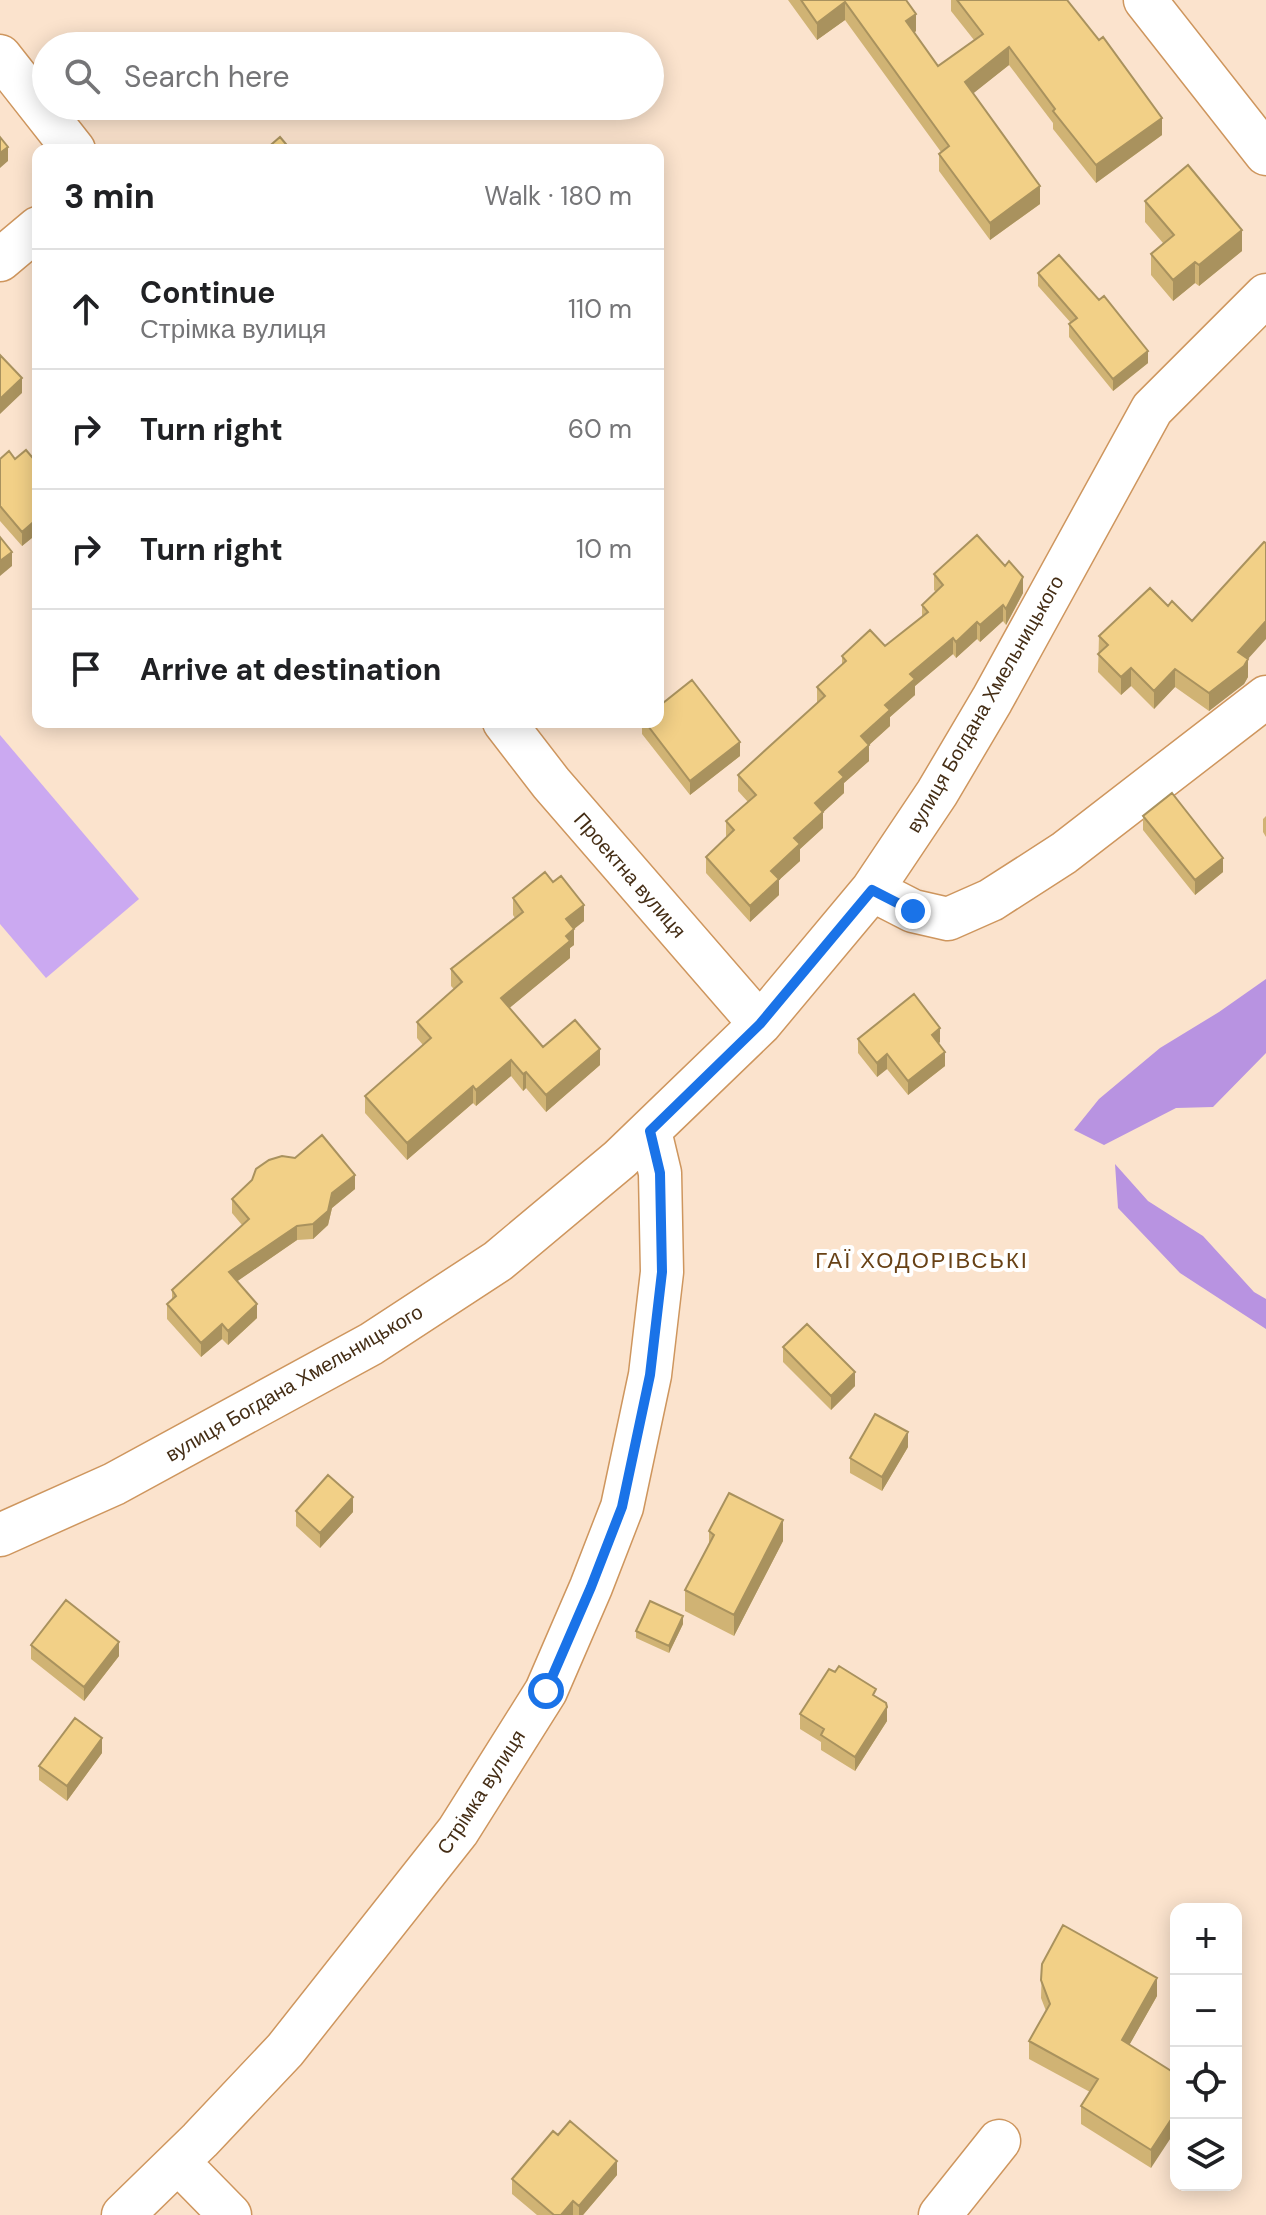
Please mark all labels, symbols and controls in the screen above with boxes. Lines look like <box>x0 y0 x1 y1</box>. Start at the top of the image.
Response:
search box <box>32 32 664 120</box>
icon: search <box>60 54 104 98</box>
text: Search here <box>124 57 290 96</box>
text: 3 min <box>64 174 155 219</box>
text: Walk · 180 m <box>484 179 632 213</box>
text: Continue <box>140 273 275 312</box>
icon: ahead <box>64 287 108 331</box>
text: 110 m <box>568 292 632 326</box>
text: Стрімка вулиця <box>140 312 326 346</box>
icon: right <box>64 407 108 451</box>
text: Turn right <box>140 410 283 449</box>
text: 60 m <box>568 412 632 446</box>
icon: right <box>64 527 108 571</box>
text: Turn right <box>140 530 283 569</box>
text: 10 m <box>576 532 632 566</box>
street label: вулиця Богдана Хмельницького <box>901 571 1069 837</box>
icon: arrive <box>64 647 108 691</box>
text: Arrive at destination <box>140 650 441 689</box>
street label: Проектна вулиця <box>568 807 692 943</box>
route end <box>895 893 931 929</box>
district label: ГАЇ ХОДОРІВСЬКІ <box>815 1246 1029 1275</box>
street label: вулиця Богдана Хмельницького <box>161 1299 427 1467</box>
route start <box>528 1673 564 1709</box>
street label: Стрімка вулиця <box>431 1725 531 1859</box>
map controls <box>1170 1903 1242 2191</box>
button: + <box>1170 1903 1242 1975</box>
button: − <box>1170 1975 1242 2047</box>
button: locate <box>1170 2047 1242 2119</box>
button: layers <box>1170 2119 1242 2191</box>

